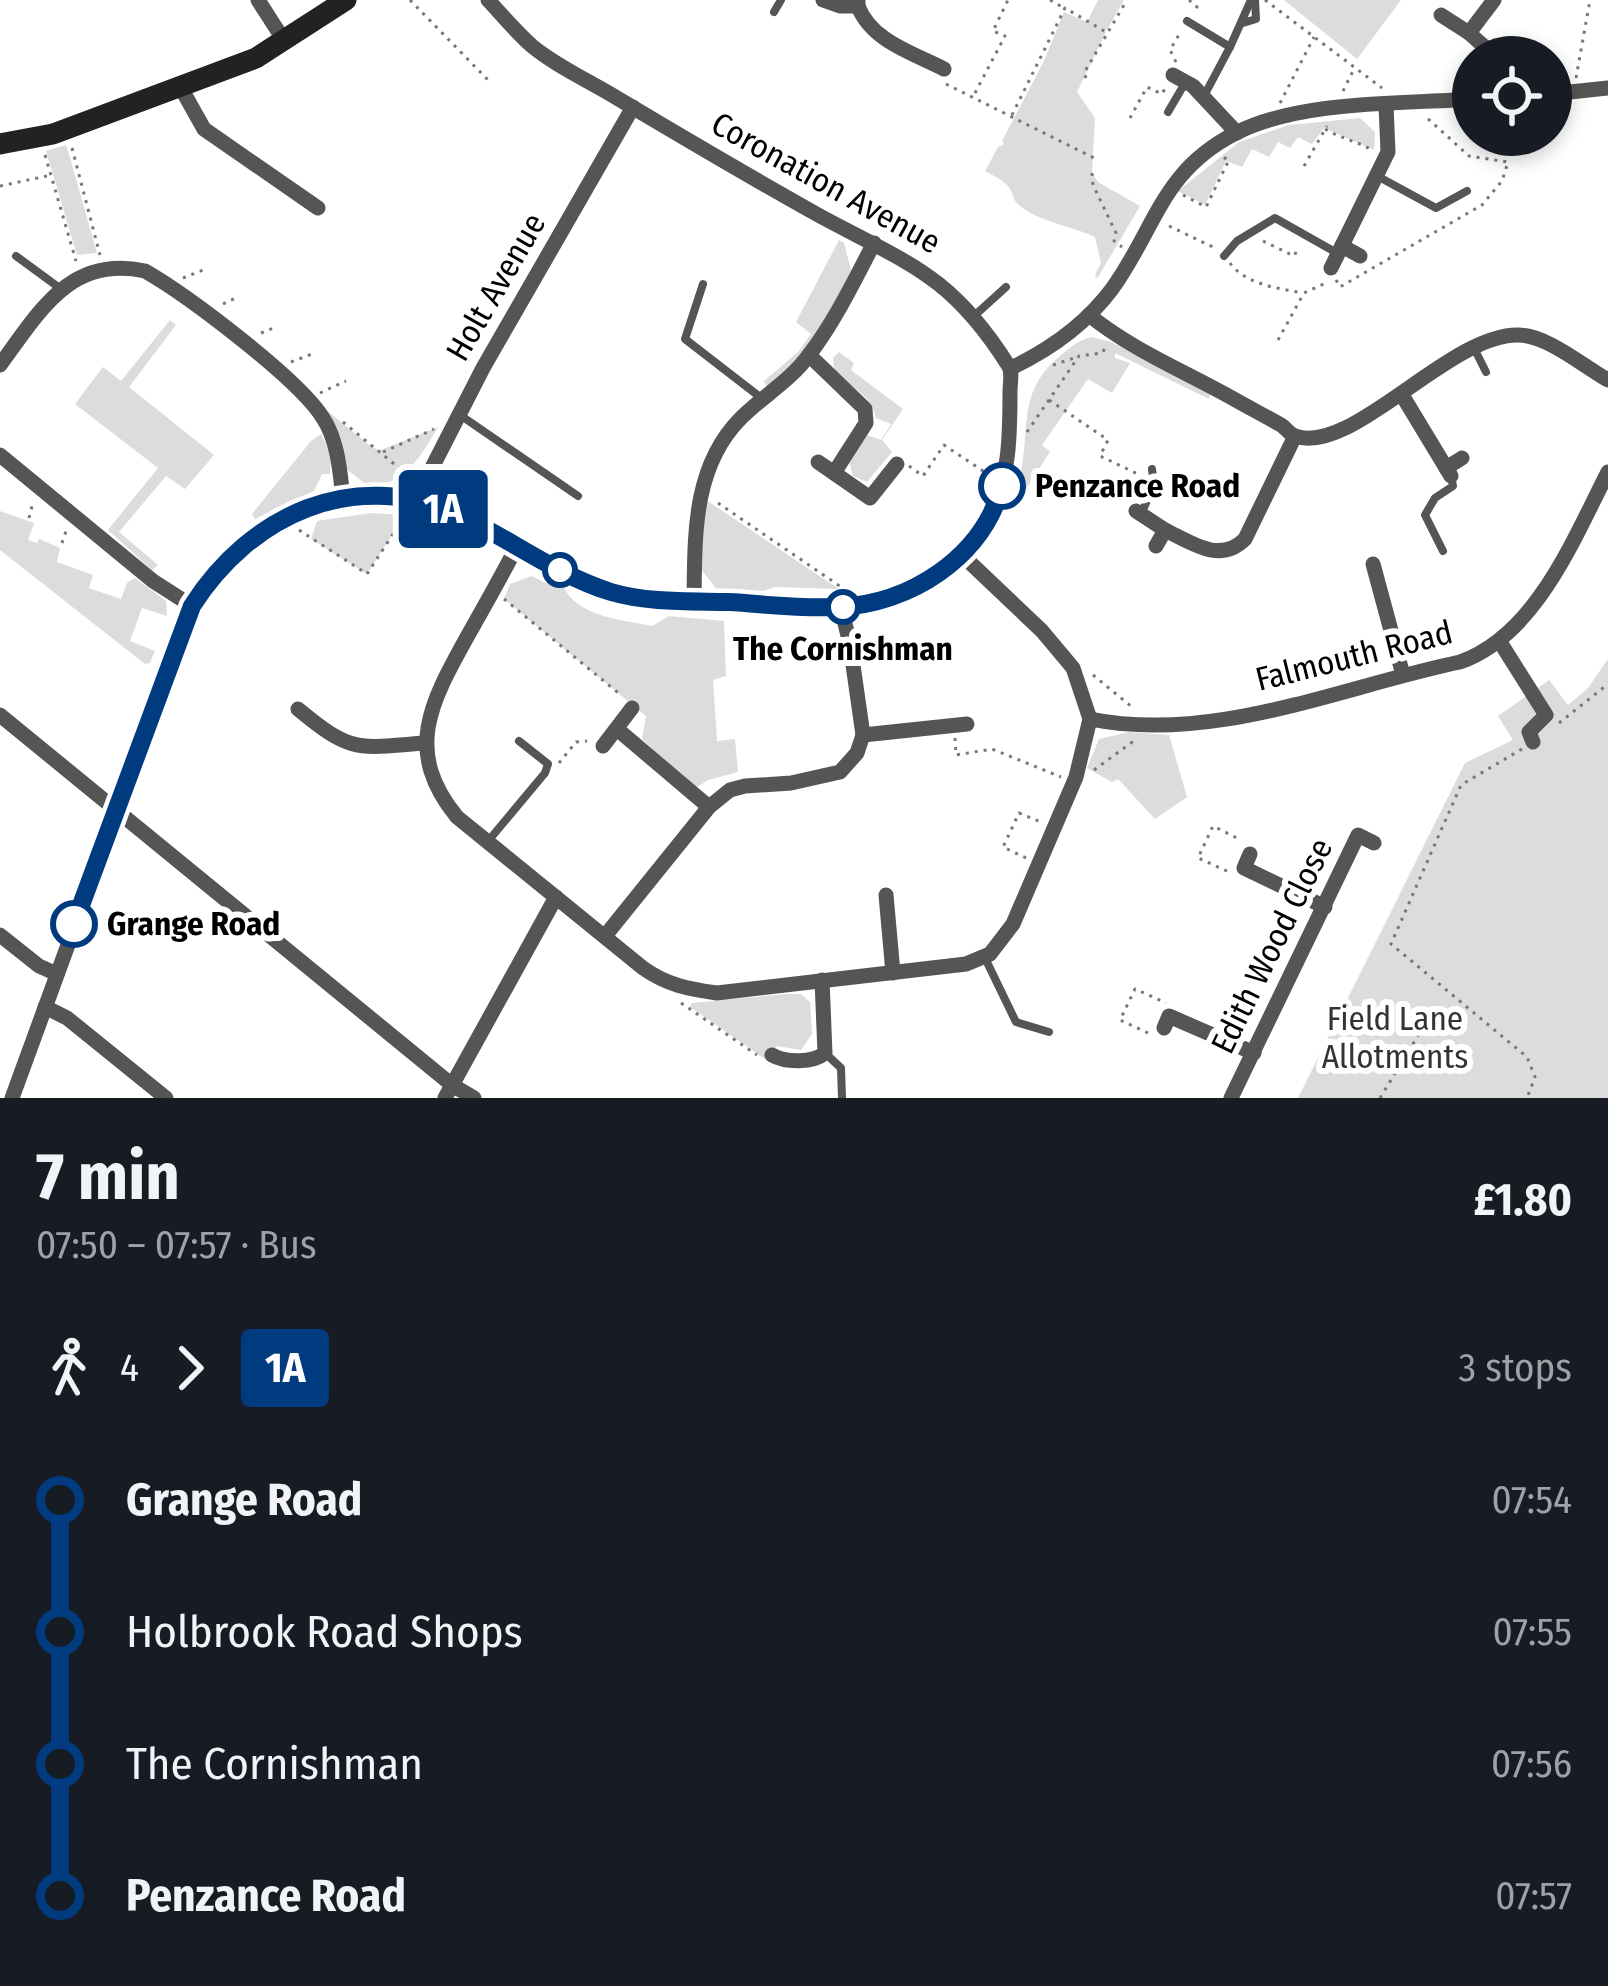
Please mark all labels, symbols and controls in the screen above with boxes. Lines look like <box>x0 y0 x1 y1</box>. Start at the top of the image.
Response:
map controls <box>1452 36 1572 156</box>
button: locate <box>1452 36 1572 156</box>
street label: Coronation Avenue <box>704 104 948 262</box>
street label: Holt Avenue <box>438 206 554 368</box>
marker: Penzance Road <box>980 464 1024 508</box>
place label: Penzance Road <box>1035 466 1240 506</box>
line badge: 1A <box>389 470 497 548</box>
text: 1A <box>423 484 463 534</box>
unlabelled marker <box>544 554 576 586</box>
marker: The Cornishman <box>827 591 859 623</box>
street label: Falmouth Road <box>1251 612 1457 700</box>
place label: The Cornishman <box>733 629 953 669</box>
street label: Edith Wood Close <box>1203 832 1341 1060</box>
marker: Grange Road <box>52 902 96 946</box>
place label: Grange Road <box>107 904 280 944</box>
park label: Field Lane Allotments <box>1322 999 1468 1077</box>
text: 7 min <box>36 1137 180 1216</box>
text: £1.80 <box>1474 1173 1572 1227</box>
text: 07:50 – 07:57 · Bus <box>36 1222 317 1268</box>
icon: walk <box>36 1335 102 1401</box>
icon: forward <box>157 1335 223 1401</box>
text: 1A <box>265 1343 305 1393</box>
text: 4 <box>120 1345 139 1391</box>
text: 3 stops <box>1459 1345 1572 1391</box>
text: Grange Road <box>126 1473 362 1527</box>
text: 07:54 <box>1491 1477 1572 1523</box>
text: Holbrook Road Shops <box>126 1605 523 1659</box>
text: 07:55 <box>1493 1609 1572 1655</box>
text: The Cornishman <box>126 1737 423 1791</box>
text: 07:56 <box>1491 1741 1572 1787</box>
text: Penzance Road <box>126 1869 406 1923</box>
text: 07:57 <box>1495 1873 1572 1919</box>

